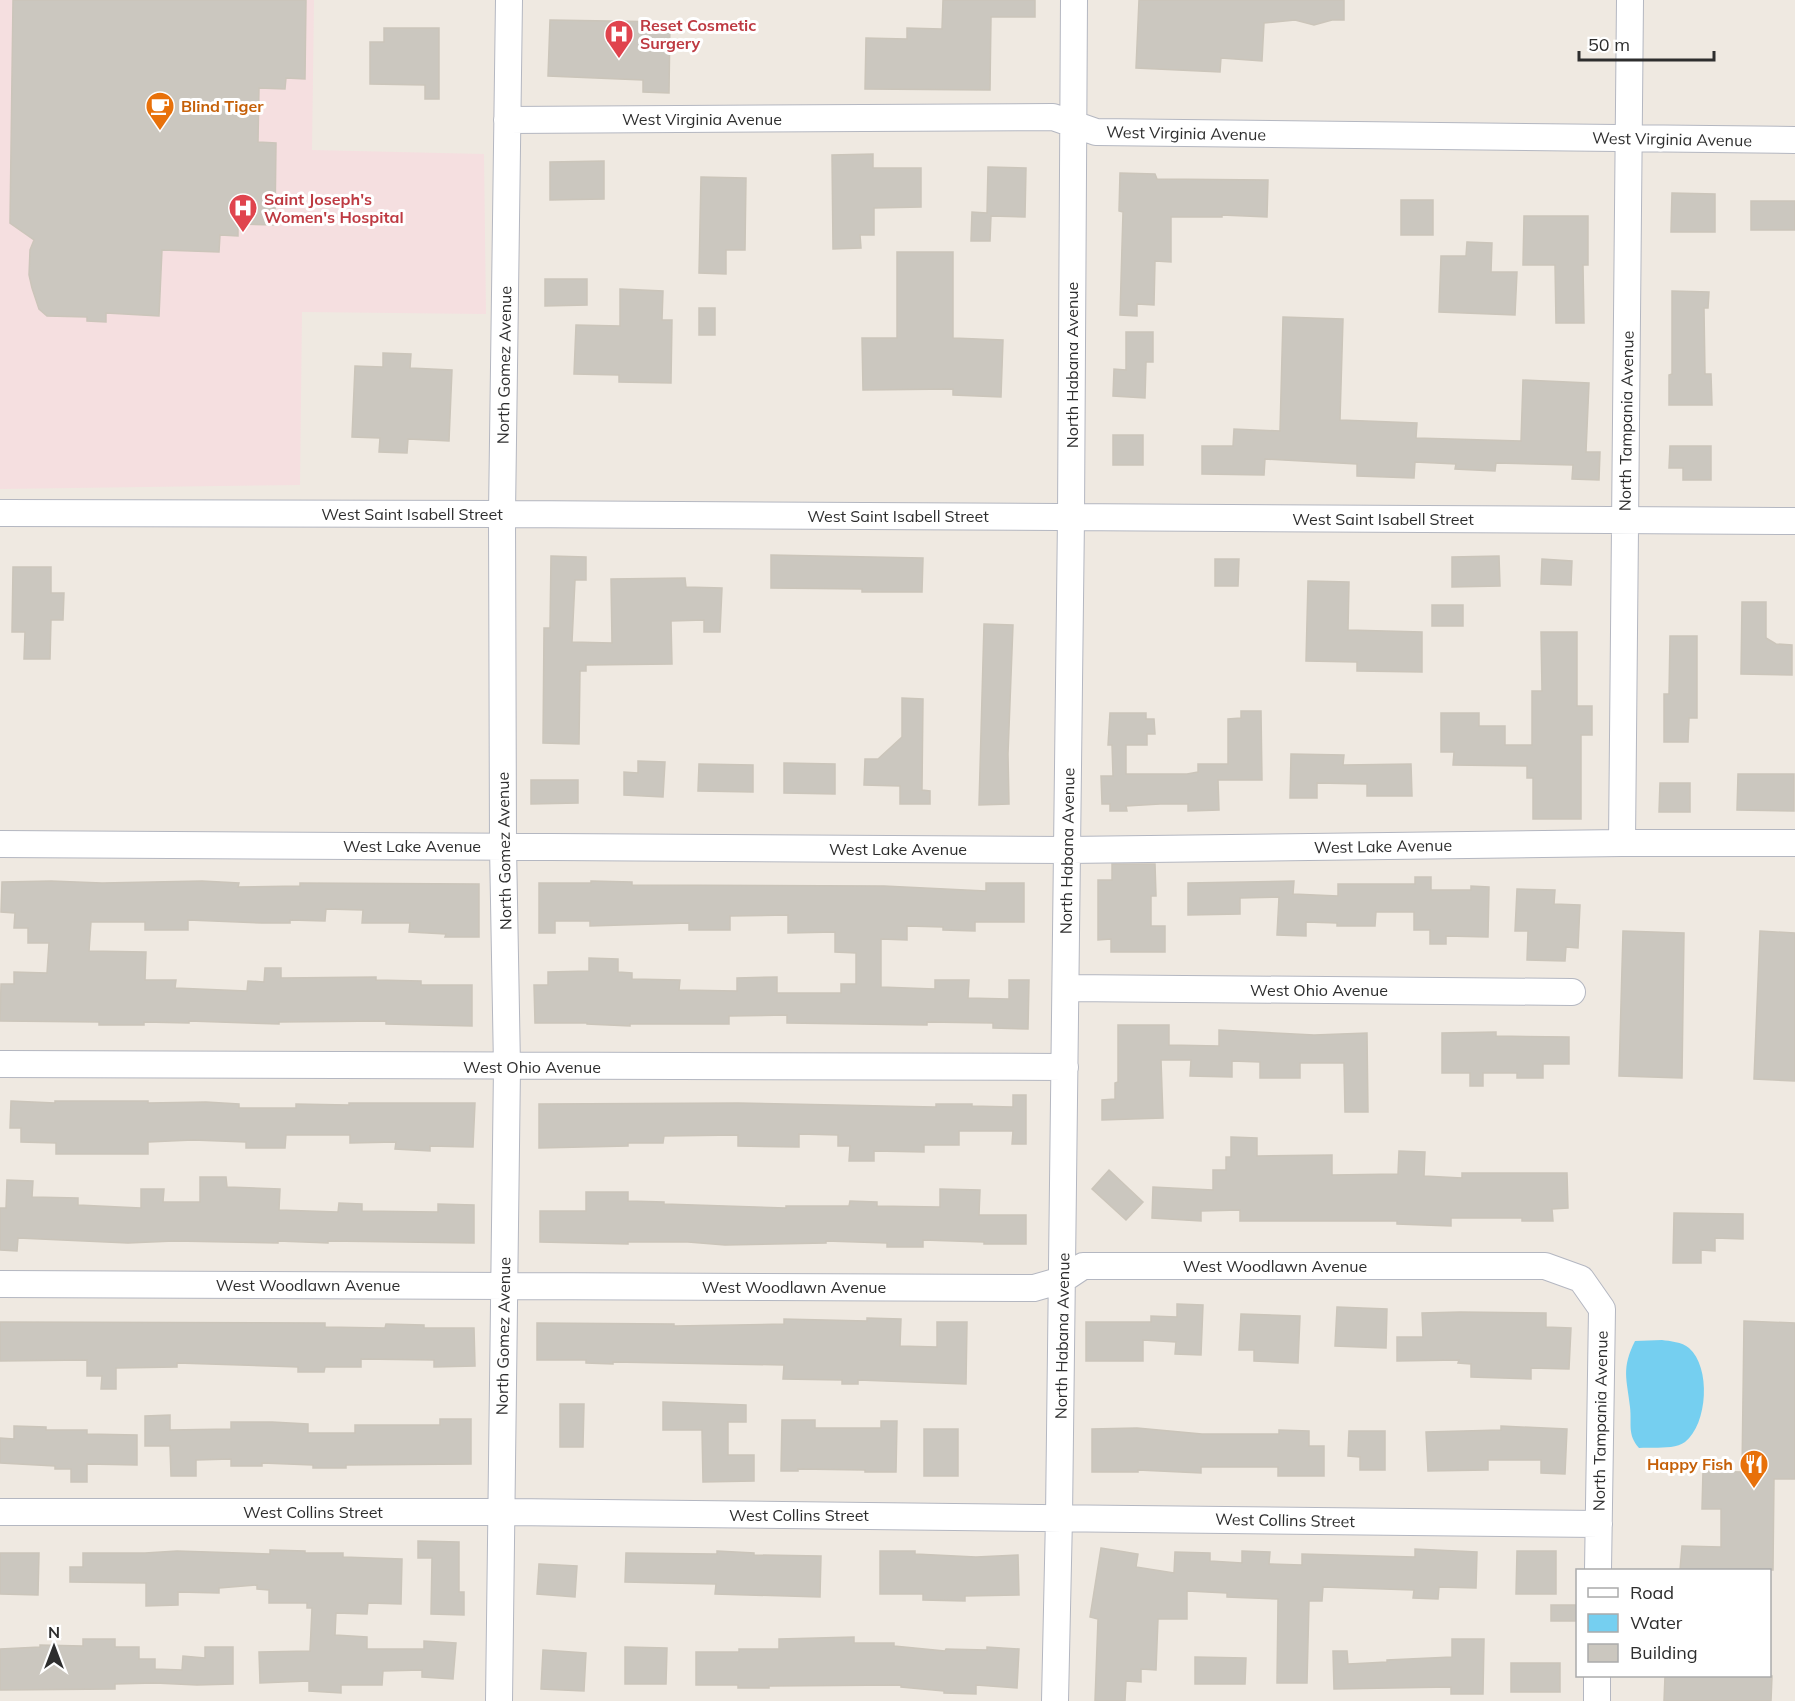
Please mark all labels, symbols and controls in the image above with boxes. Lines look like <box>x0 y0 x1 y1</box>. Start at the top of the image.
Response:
place label: Reset Cosmetic Surgery <box>640 15 756 53</box>
hospital icon: Reset Cosmetic Surgery <box>603 18 635 60</box>
scale bar <box>1579 24 1714 62</box>
text: 50 m <box>1588 33 1630 56</box>
cafe icon: Blind Tiger <box>144 90 176 132</box>
place label: Blind Tiger <box>181 96 264 116</box>
street label: West Virginia Avenue <box>622 109 782 129</box>
street label: West Virginia Avenue <box>1106 122 1266 144</box>
street label: West Virginia Avenue <box>1592 128 1752 150</box>
place label: Saint Joseph's Women's Hospital <box>264 189 404 227</box>
hospital icon: Saint Joseph's Women's Hospital <box>227 192 259 234</box>
street label: North Habana Avenue <box>1062 282 1082 448</box>
street label: North Gomez Avenue <box>493 286 515 444</box>
street label: North Tampania Avenue <box>1614 331 1638 511</box>
street label: West Saint Isabell Street <box>321 504 503 524</box>
street label: West Saint Isabell Street <box>807 506 989 526</box>
street label: West Saint Isabell Street <box>1292 509 1474 529</box>
street label: North Habana Avenue <box>1056 768 1078 934</box>
street label: North Gomez Avenue <box>493 772 515 930</box>
street label: West Lake Avenue <box>1314 835 1452 857</box>
street label: West Lake Avenue <box>343 836 481 856</box>
street label: West Lake Avenue <box>829 839 967 859</box>
street label: West Ohio Avenue <box>1250 980 1388 1000</box>
street label: West Ohio Avenue <box>463 1057 601 1077</box>
street label: North Habana Avenue <box>1051 1253 1073 1419</box>
street label: West Woodlawn Avenue <box>1183 1256 1367 1276</box>
street label: North Gomez Avenue <box>492 1257 514 1415</box>
street label: West Woodlawn Avenue <box>216 1275 400 1295</box>
street label: West Woodlawn Avenue <box>702 1277 886 1297</box>
street label: North Tampania Avenue <box>1588 1331 1612 1511</box>
restaurant icon: Happy Fish <box>1738 1448 1770 1490</box>
place label: Happy Fish <box>1647 1454 1733 1474</box>
street label: West Collins Street <box>243 1502 383 1522</box>
street label: West Collins Street <box>729 1505 869 1525</box>
street label: West Collins Street <box>1215 1509 1355 1531</box>
legend <box>1576 1569 1771 1677</box>
text: Road <box>1630 1581 1674 1604</box>
text: Water <box>1630 1611 1683 1634</box>
north arrow <box>24 1617 84 1677</box>
text: N <box>48 1622 60 1642</box>
text: Building <box>1630 1641 1698 1664</box>

